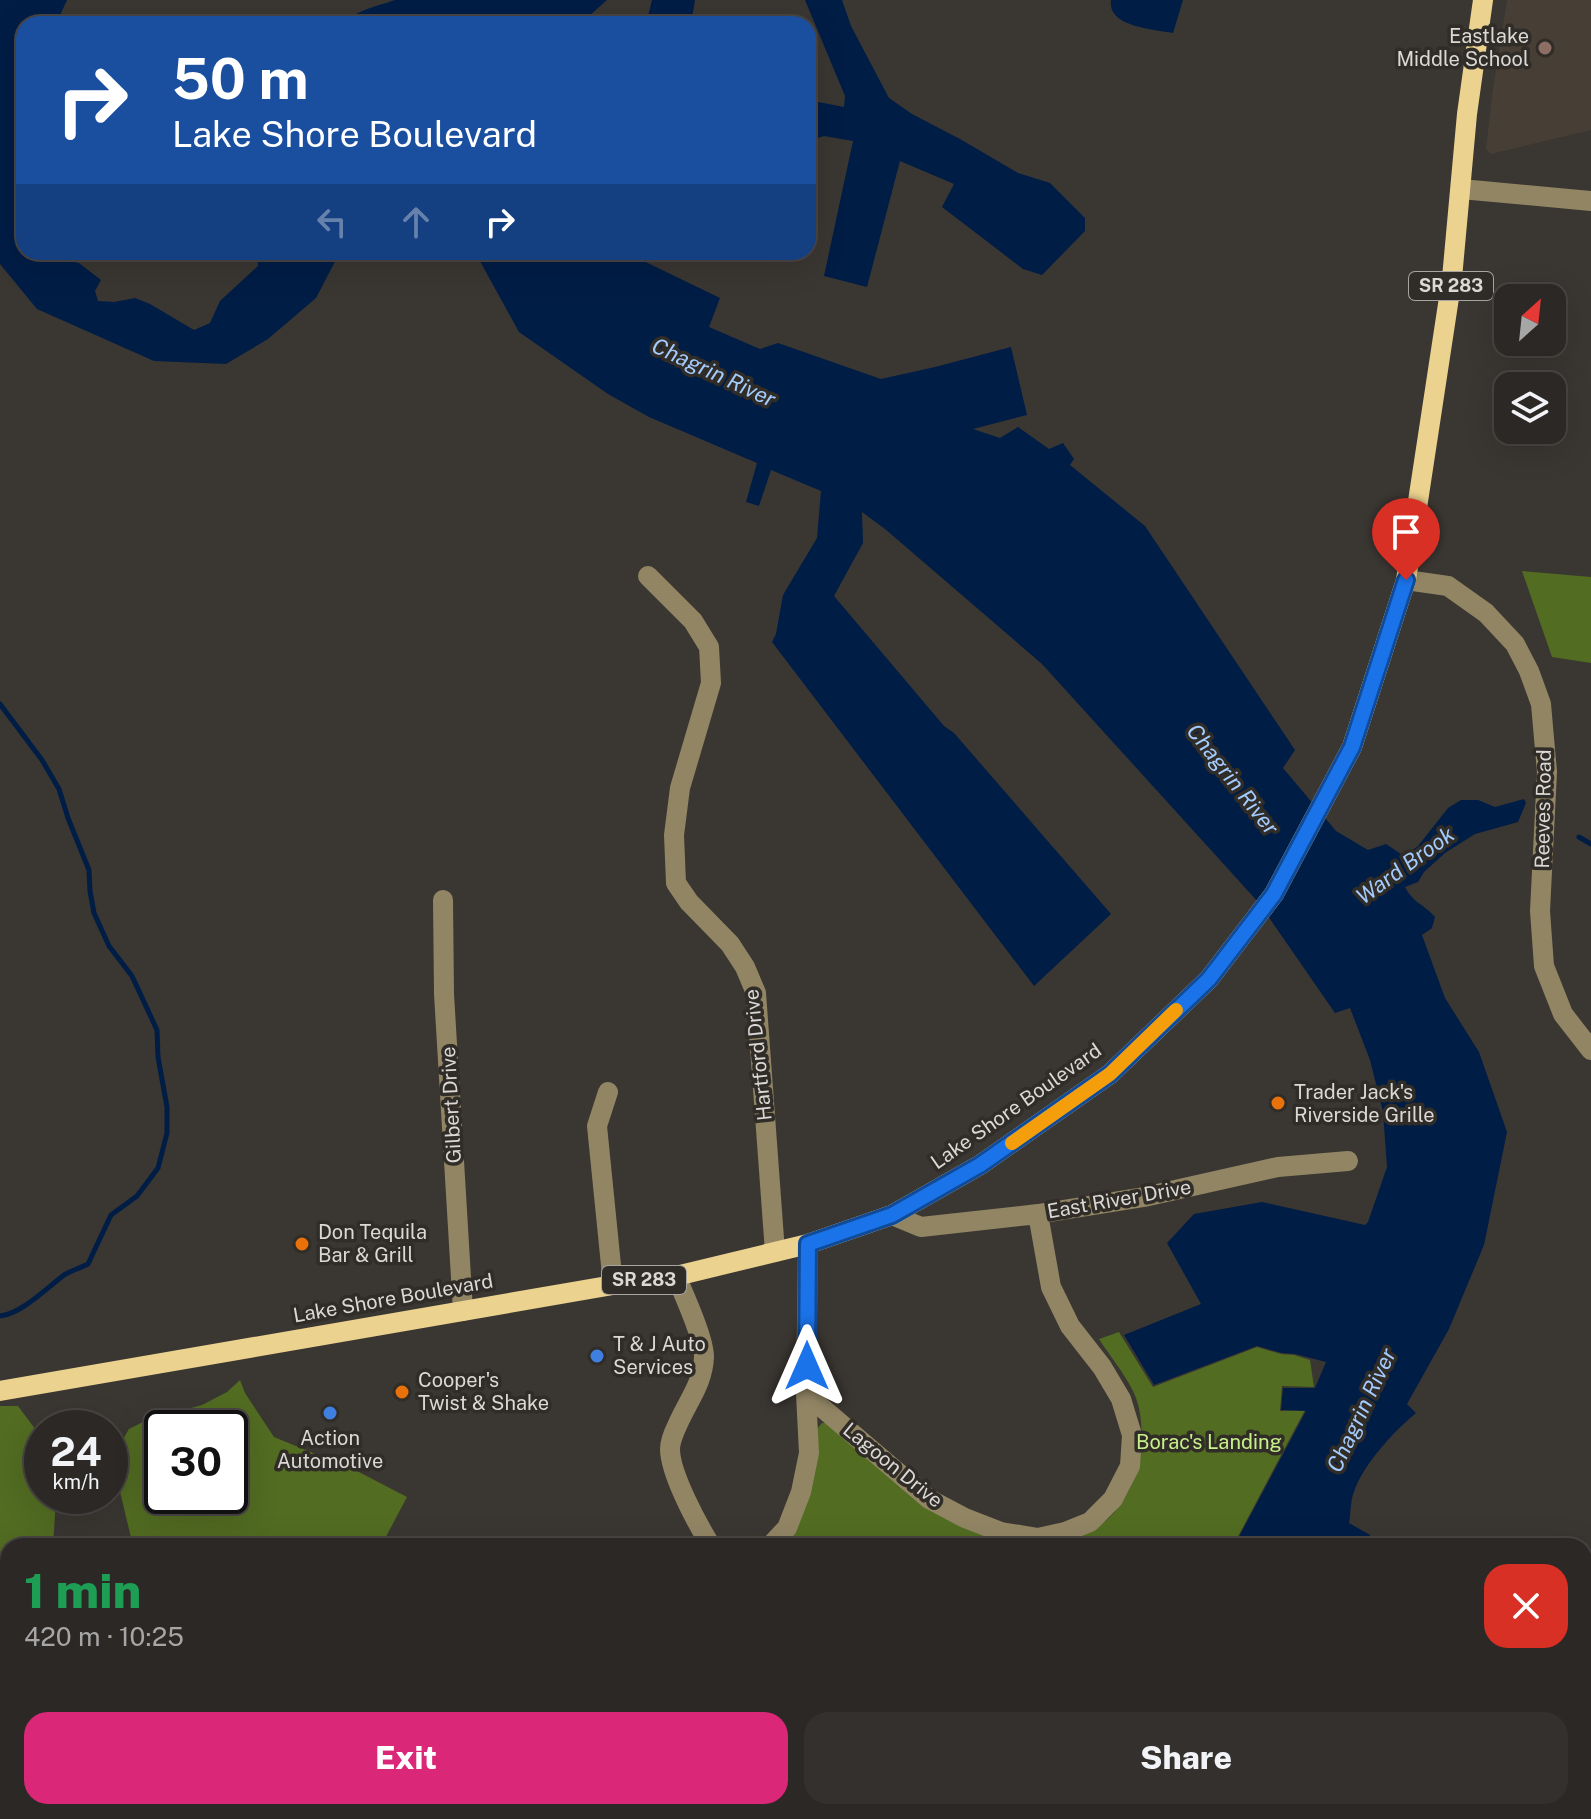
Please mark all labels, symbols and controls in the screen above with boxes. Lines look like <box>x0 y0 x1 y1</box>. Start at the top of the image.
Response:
place label: Eastlake Middle School <box>1396 24 1529 71</box>
marker: Eastlake Middle School <box>1536 39 1554 57</box>
text: 50 m <box>172 46 309 112</box>
icon: right <box>40 48 144 152</box>
text: Lake Shore Boulevard <box>172 113 537 155</box>
icon: left <box>310 200 354 244</box>
icon: ahead <box>394 200 438 244</box>
icon: right <box>478 200 522 244</box>
road number: SR 283 <box>1409 272 1493 300</box>
north arrow <box>1494 284 1566 356</box>
map controls <box>1494 284 1566 444</box>
water label: Chagrin River <box>648 332 781 412</box>
button: layers <box>1494 372 1566 444</box>
pin <box>1372 498 1440 580</box>
icon: arrive <box>1384 510 1428 554</box>
water label: Chagrin River <box>1182 718 1285 840</box>
street label: Reeves Road <box>1530 749 1556 869</box>
water label: Ward Brook <box>1351 821 1459 909</box>
street label: Hartford Drive <box>739 988 777 1122</box>
street label: Lake Shore Boulevard <box>926 1038 1106 1174</box>
street label: Gilbert Drive <box>436 1046 466 1164</box>
place label: Trader Jack's Riverside Grille <box>1294 1080 1435 1127</box>
marker: Trader Jack's Riverside Grille <box>1269 1094 1287 1112</box>
street label: East River Drive <box>1045 1175 1193 1223</box>
place label: Don Tequila Bar & Grill <box>318 1220 427 1267</box>
marker: Don Tequila Bar & Grill <box>293 1235 311 1253</box>
road number: SR 283 <box>602 1266 686 1294</box>
street label: Lake Shore Boulevard <box>291 1269 495 1327</box>
position arrow <box>765 1324 849 1408</box>
place label: T & J Auto Services <box>613 1332 706 1379</box>
water label: Chagrin River <box>1321 1343 1401 1476</box>
marker: T & J Auto Services <box>588 1347 606 1365</box>
place label: Cooper's Twist & Shake <box>418 1368 549 1415</box>
marker: Cooper's Twist & Shake <box>393 1383 411 1401</box>
marker: Action Automotive <box>321 1404 339 1422</box>
speed limit sign: 30 <box>144 1410 248 1514</box>
street label: Lagoon Drive <box>838 1418 948 1512</box>
place label: Action Automotive <box>277 1426 383 1473</box>
text: 24 <box>50 1428 102 1475</box>
park label: Borac's Landing <box>1136 1430 1282 1454</box>
text: km/h <box>52 1470 100 1494</box>
text: 1 min <box>24 1562 141 1619</box>
button: close <box>1484 1564 1568 1648</box>
text: 420 m · 10:25 <box>24 1621 184 1652</box>
button: Exit <box>24 1712 788 1804</box>
button: Share <box>804 1712 1568 1804</box>

